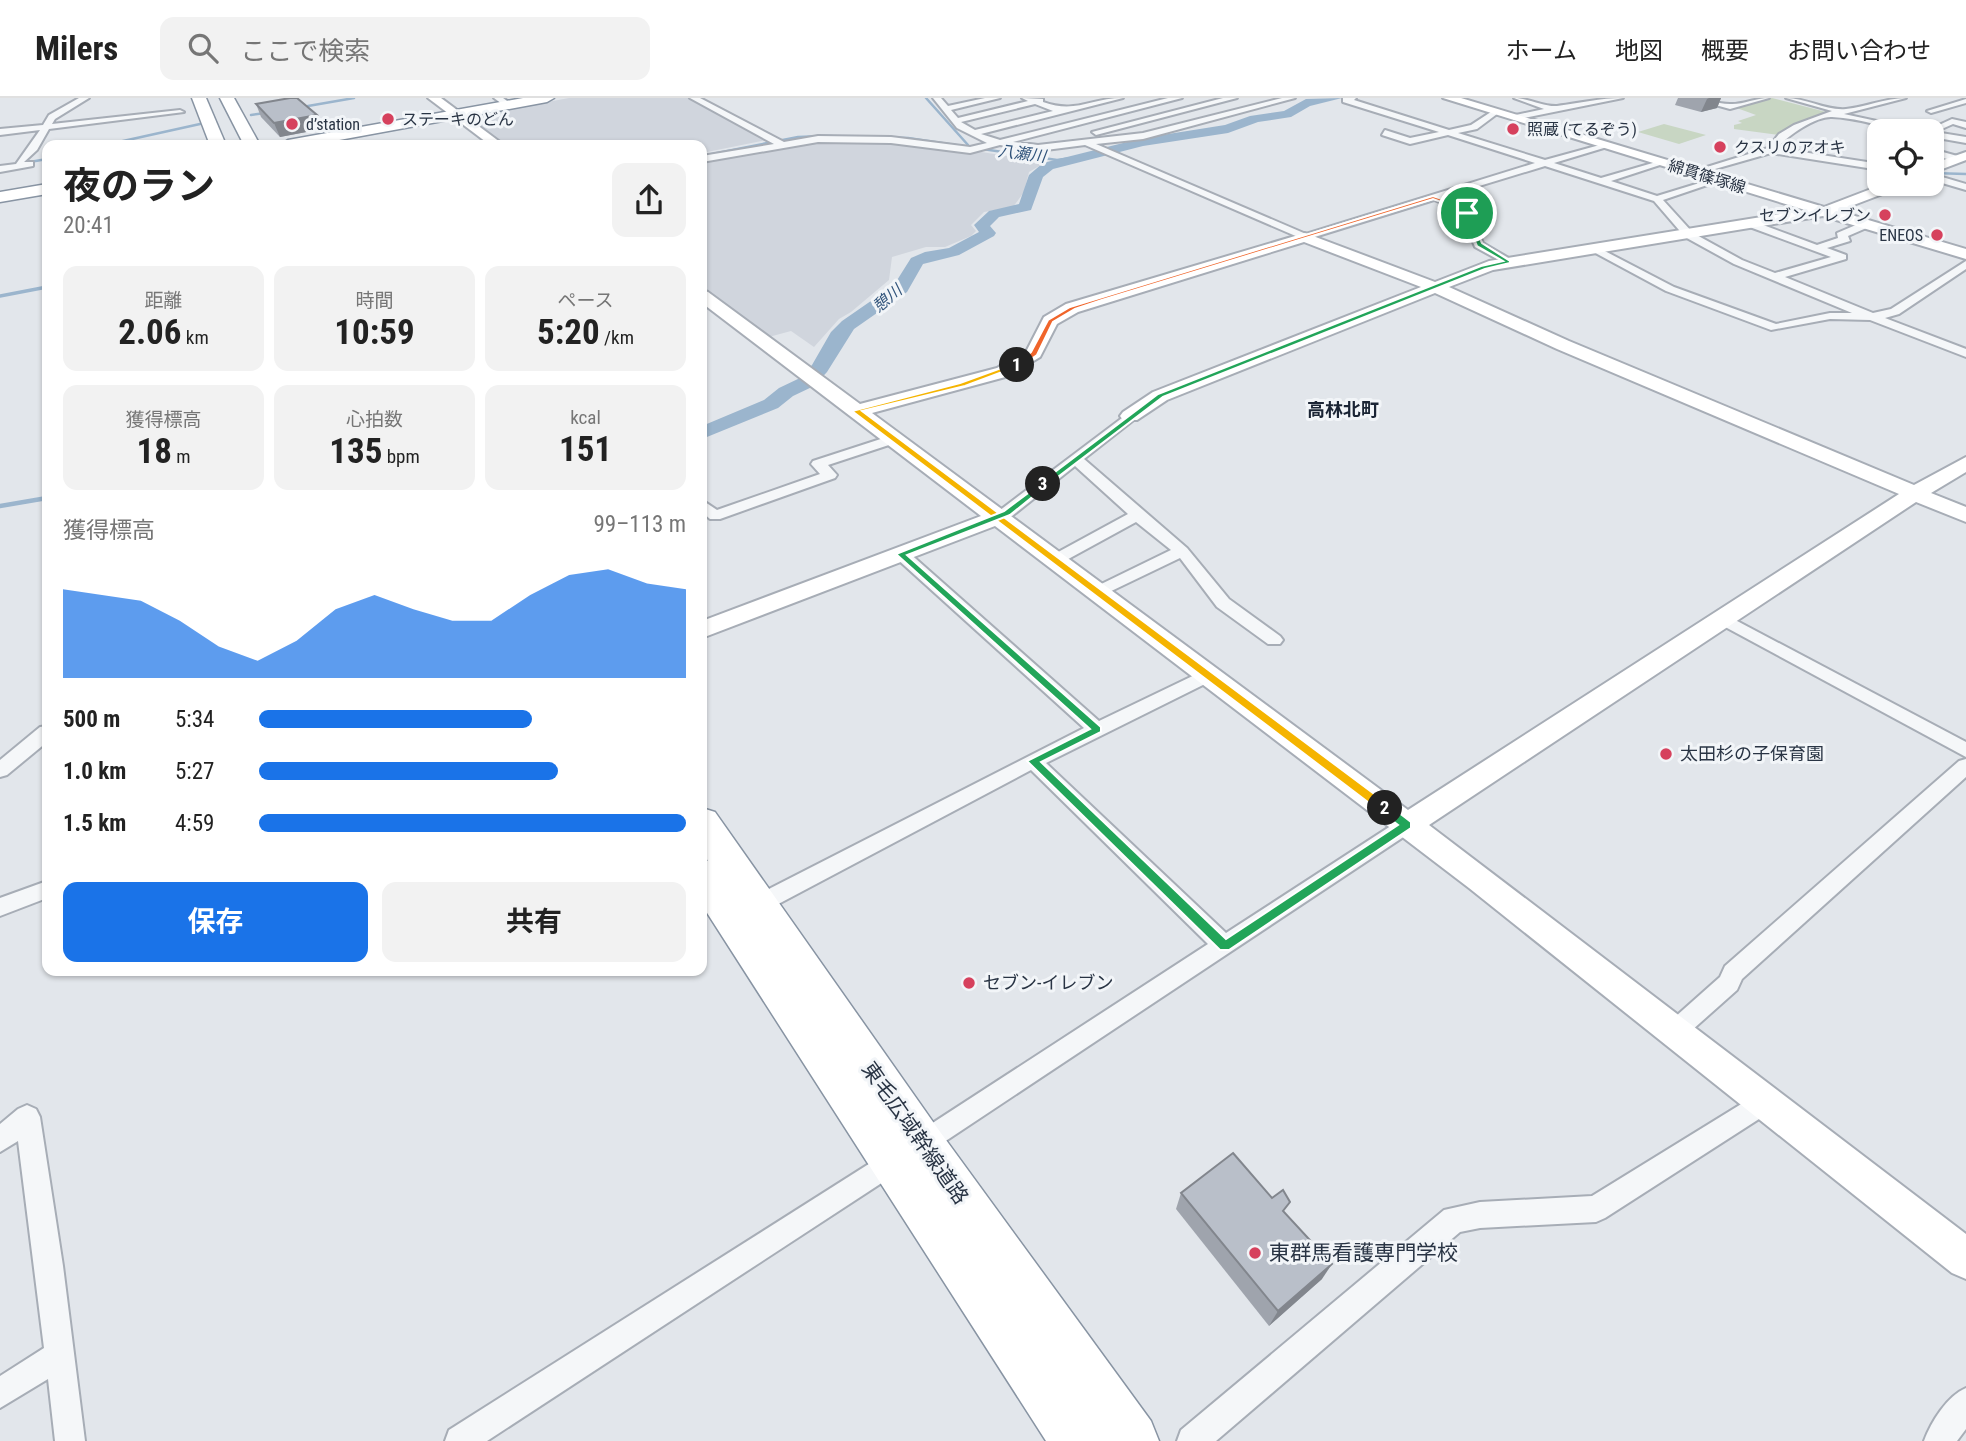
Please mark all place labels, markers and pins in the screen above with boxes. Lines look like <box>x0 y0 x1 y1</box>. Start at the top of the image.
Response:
place label: ステーキのどん <box>402 110 514 129</box>
marker: ステーキのどん <box>380 111 396 127</box>
place label: d’station <box>306 115 360 134</box>
marker: d’station <box>284 116 300 132</box>
place label: 照蔵 (てるぞう) <box>1527 120 1637 139</box>
marker: 照蔵 (てるぞう) <box>1505 121 1521 137</box>
place label: クスリのアオキ <box>1734 138 1846 157</box>
marker: クスリのアオキ <box>1712 139 1728 155</box>
pin <box>1437 183 1497 243</box>
place label: セブンイレブン <box>1759 206 1871 225</box>
marker: セブンイレブン <box>1877 207 1893 223</box>
place label: ENEOS <box>1879 226 1923 245</box>
marker: ENEOS <box>1929 227 1945 243</box>
pin: 1 <box>1000 348 1034 382</box>
pin: 3 <box>1026 466 1060 502</box>
place label: 太田杉の子保育園 <box>1680 743 1824 764</box>
marker: 太田杉の子保育園 <box>1658 746 1674 762</box>
pin: 2 <box>1368 790 1402 826</box>
place label: セブン-イレブン <box>983 972 1113 993</box>
marker: セブン-イレブン <box>961 975 977 991</box>
place label: 東群馬看護専門学校 <box>1269 1241 1458 1265</box>
marker: 東群馬看護専門学校 <box>1247 1245 1263 1261</box>

